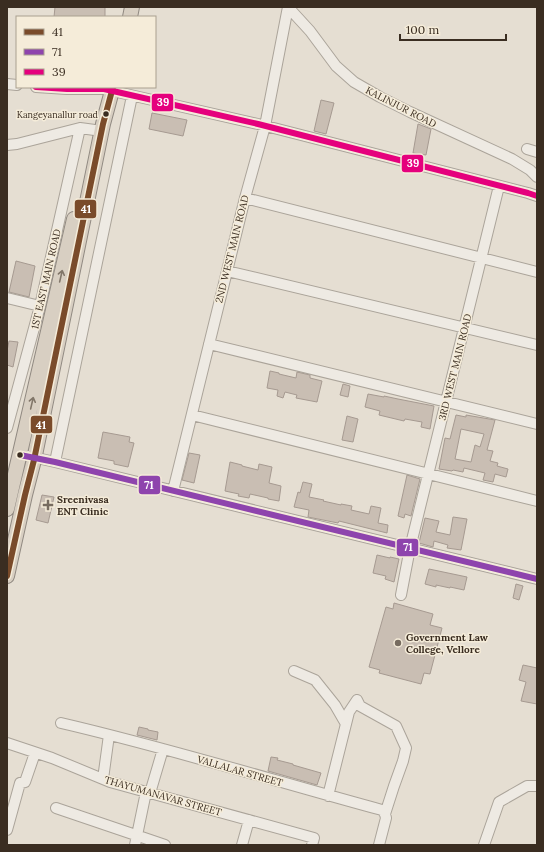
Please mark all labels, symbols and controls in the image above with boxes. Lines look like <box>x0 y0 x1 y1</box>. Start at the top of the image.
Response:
legend <box>16 16 156 88</box>
scale bar <box>400 16 506 42</box>
text: 100 m <box>406 22 439 37</box>
text: 41 <box>52 24 63 39</box>
text: 71 <box>52 44 62 59</box>
text: 39 <box>52 64 66 79</box>
street label: KALINJUR ROAD <box>363 84 439 130</box>
line badge: 39 <box>151 93 174 112</box>
text: 39 <box>157 95 169 109</box>
place label: Kangeyanallur road <box>17 109 99 120</box>
marker: Kangeyanallur road <box>101 109 111 119</box>
line badge: 39 <box>401 154 424 173</box>
text: 39 <box>407 156 419 170</box>
street label: 2ND WEST MAIN ROAD <box>212 194 252 304</box>
line badge: 41 <box>74 199 97 219</box>
text: 41 <box>81 202 92 216</box>
street label: 1ST EAST MAIN ROAD <box>28 228 64 330</box>
one-way arrow <box>58 270 65 283</box>
street label: 3RD WEST MAIN ROAD <box>435 312 475 422</box>
one-way arrow <box>28 396 36 409</box>
line badge: 41 <box>30 415 53 434</box>
text: 41 <box>36 418 47 432</box>
unlabelled marker <box>15 450 25 460</box>
line badge: 71 <box>138 475 161 495</box>
text: 71 <box>144 478 154 492</box>
place label: Sreenivasa ENT Clinic <box>57 493 109 518</box>
marker: Sreenivasa ENT Clinic <box>42 499 54 511</box>
line badge: 71 <box>396 538 419 557</box>
text: 71 <box>403 540 413 554</box>
place label: Government Law College, Vellore <box>406 631 489 656</box>
marker: Government Law College, Vellore <box>393 638 403 648</box>
street label: VALLALAR STREET <box>195 752 285 790</box>
street label: THAYUMANAVAR STREET <box>103 773 224 819</box>

